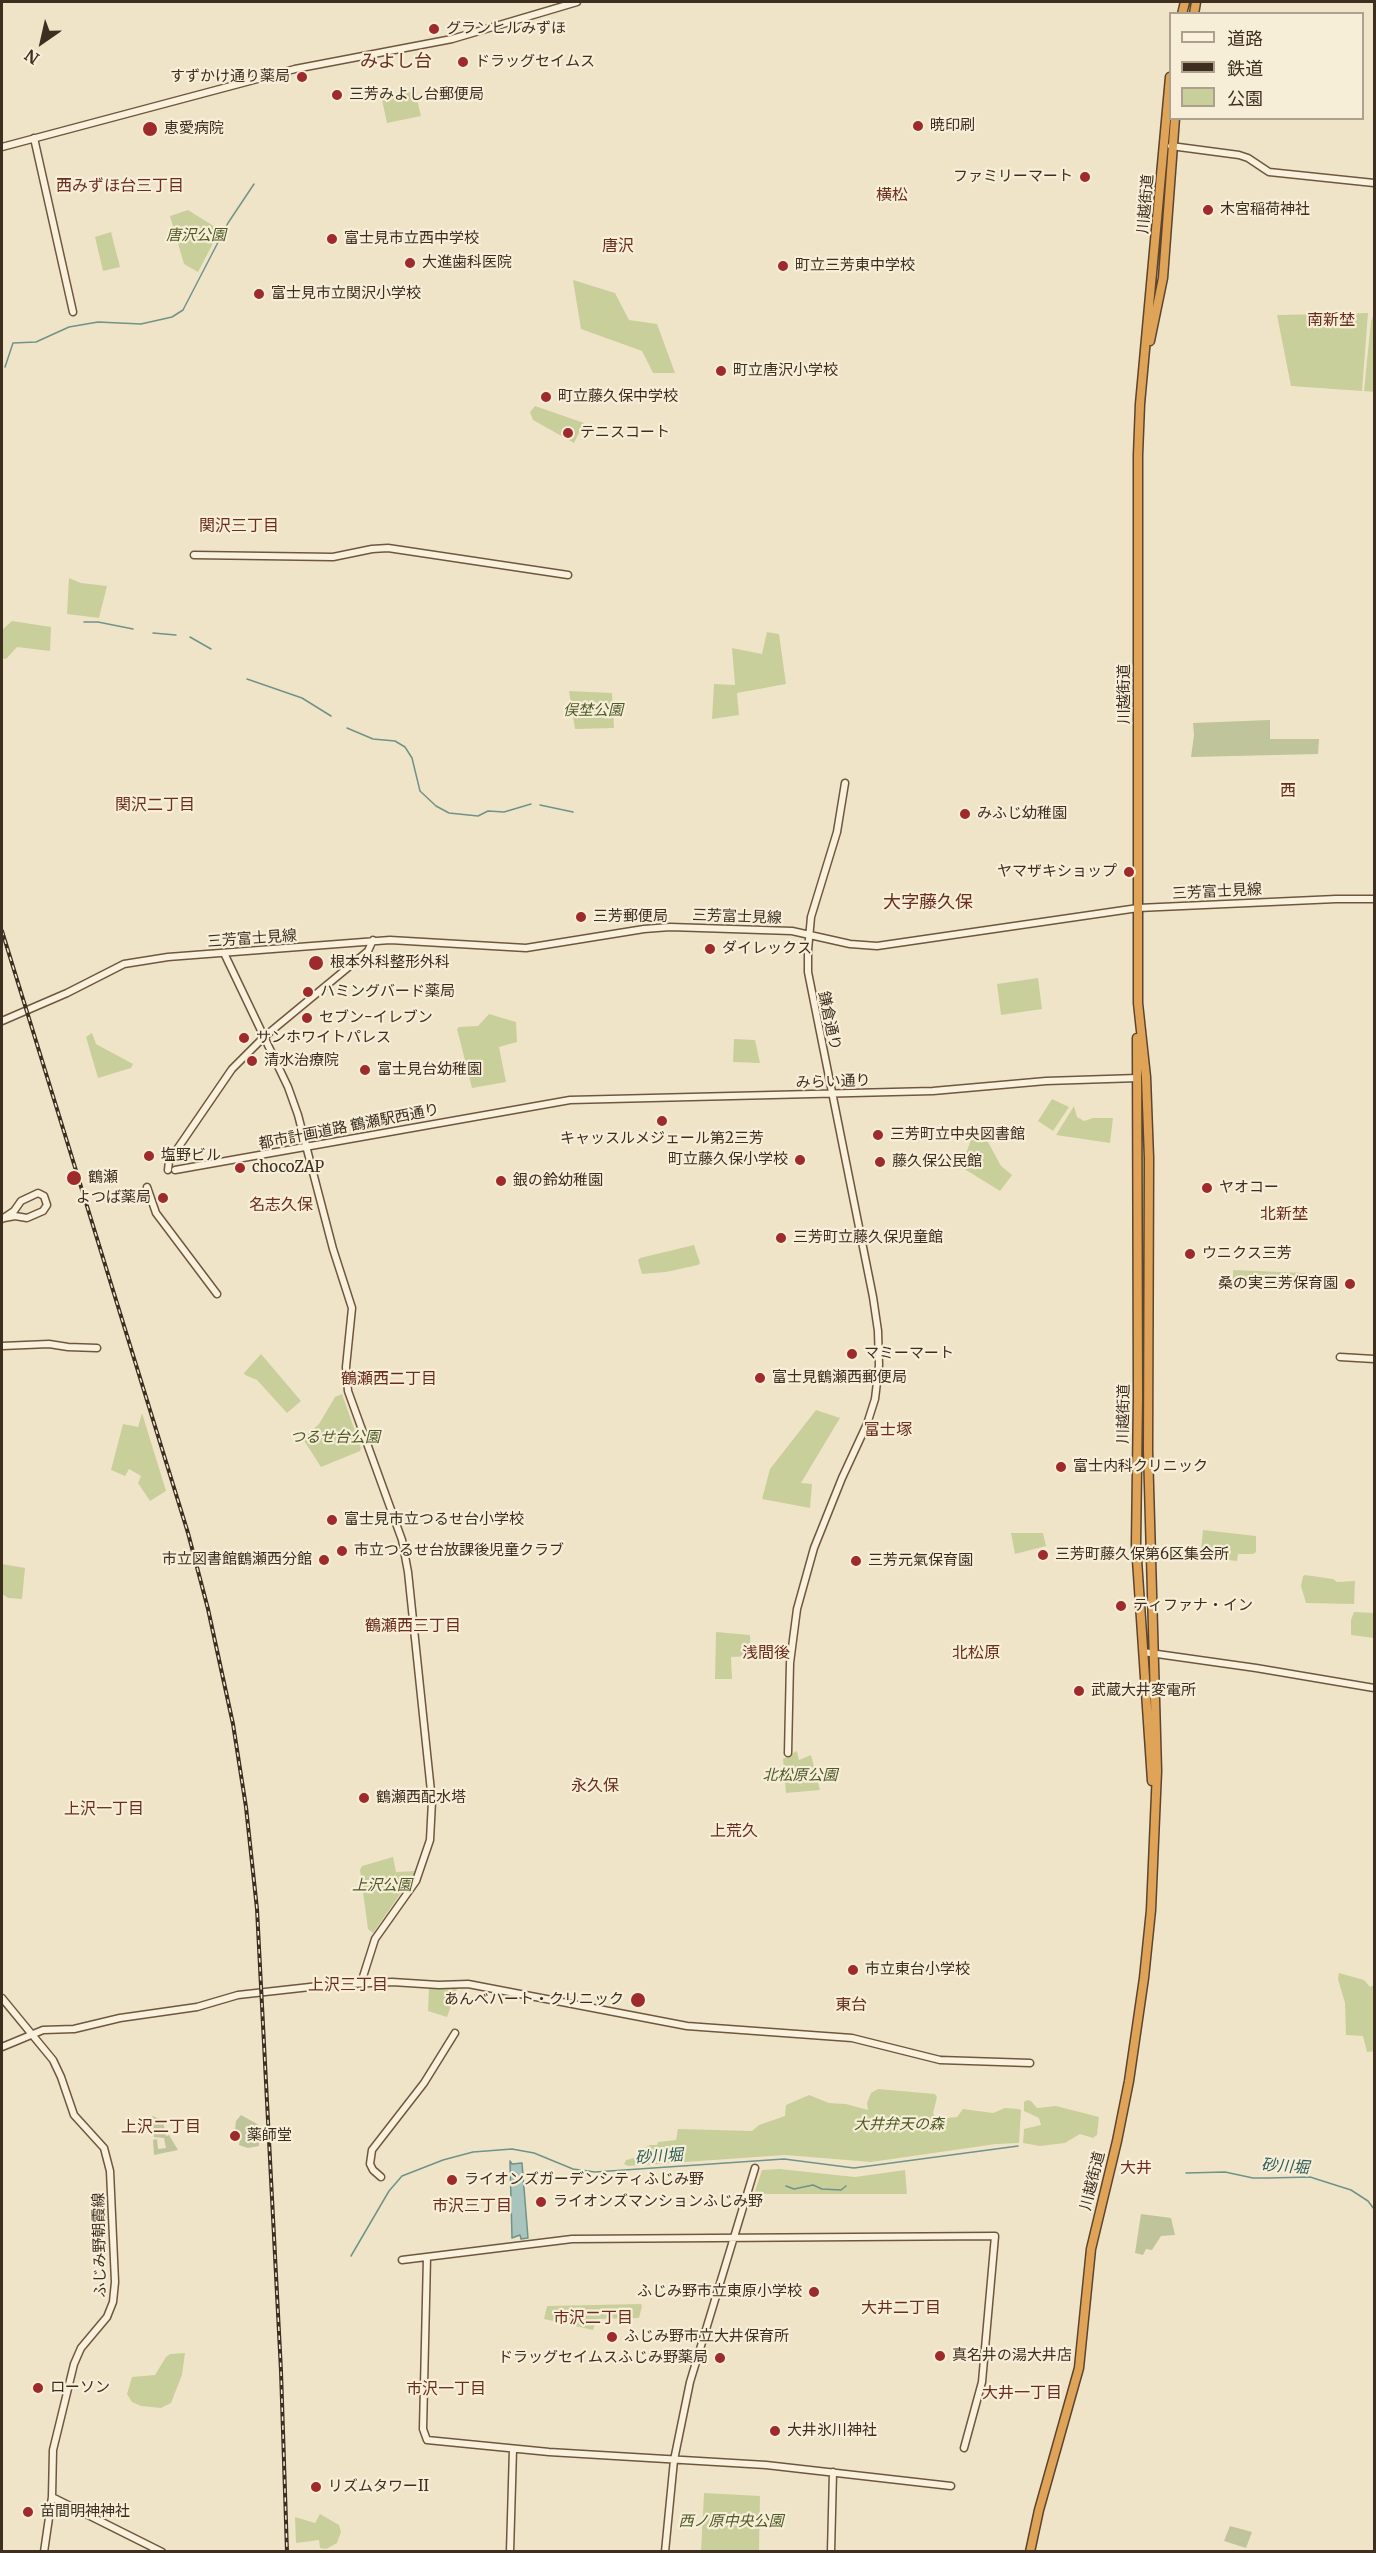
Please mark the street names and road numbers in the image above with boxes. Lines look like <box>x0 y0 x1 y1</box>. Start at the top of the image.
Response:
street label: 川越街道 <box>1134 173 1158 235</box>
street label: 川越街道 <box>1116 664 1134 724</box>
street label: 三芳富士見線 <box>1172 881 1262 903</box>
street label: 三芳富士見線 <box>692 906 782 928</box>
street label: 三芳富士見線 <box>206 927 298 951</box>
street label: 鎌倉通り <box>814 990 844 1052</box>
street label: みらい通り <box>795 1072 871 1092</box>
street label: 都市計画道路 鶴瀬駅西通り <box>257 1101 441 1153</box>
street label: 川越街道 <box>1114 1384 1134 1444</box>
street label: 川越街道 <box>1077 2150 1109 2212</box>
street label: ふじみ野朝霞線 <box>90 2192 110 2298</box>

